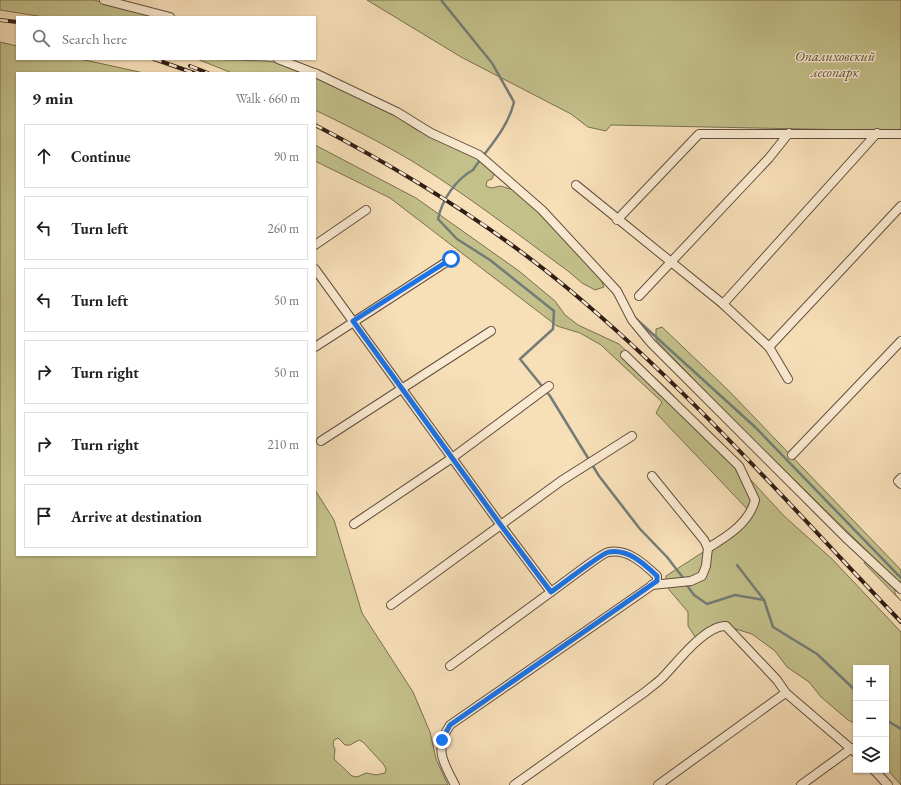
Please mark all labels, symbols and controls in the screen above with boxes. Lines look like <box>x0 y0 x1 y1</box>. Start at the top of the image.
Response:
search box <box>16 16 316 60</box>
icon: search <box>30 27 52 49</box>
text: Search here <box>62 29 127 48</box>
park label: Опалиховский лесопарк <box>795 47 875 81</box>
text: 9 min <box>32 87 73 109</box>
text: Walk · 660 m <box>236 90 300 107</box>
icon: ahead <box>33 145 55 167</box>
text: Continue <box>71 147 131 166</box>
text: 90 m <box>274 148 299 165</box>
icon: left <box>33 217 55 239</box>
text: Turn left <box>71 219 128 238</box>
text: 260 m <box>268 220 299 237</box>
route start <box>442 250 460 268</box>
icon: left <box>33 289 55 311</box>
text: Turn left <box>71 291 128 310</box>
text: 50 m <box>274 292 299 309</box>
icon: right <box>33 361 55 383</box>
text: Turn right <box>71 363 139 382</box>
text: 50 m <box>274 364 299 381</box>
icon: right <box>33 433 55 455</box>
text: Turn right <box>71 435 139 454</box>
text: 210 m <box>268 436 299 453</box>
icon: arrive <box>33 505 55 527</box>
text: Arrive at destination <box>71 507 202 526</box>
map controls <box>853 665 889 773</box>
button: + <box>853 665 889 701</box>
button: − <box>853 701 889 737</box>
route end <box>433 731 451 749</box>
button: layers <box>853 737 889 773</box>

